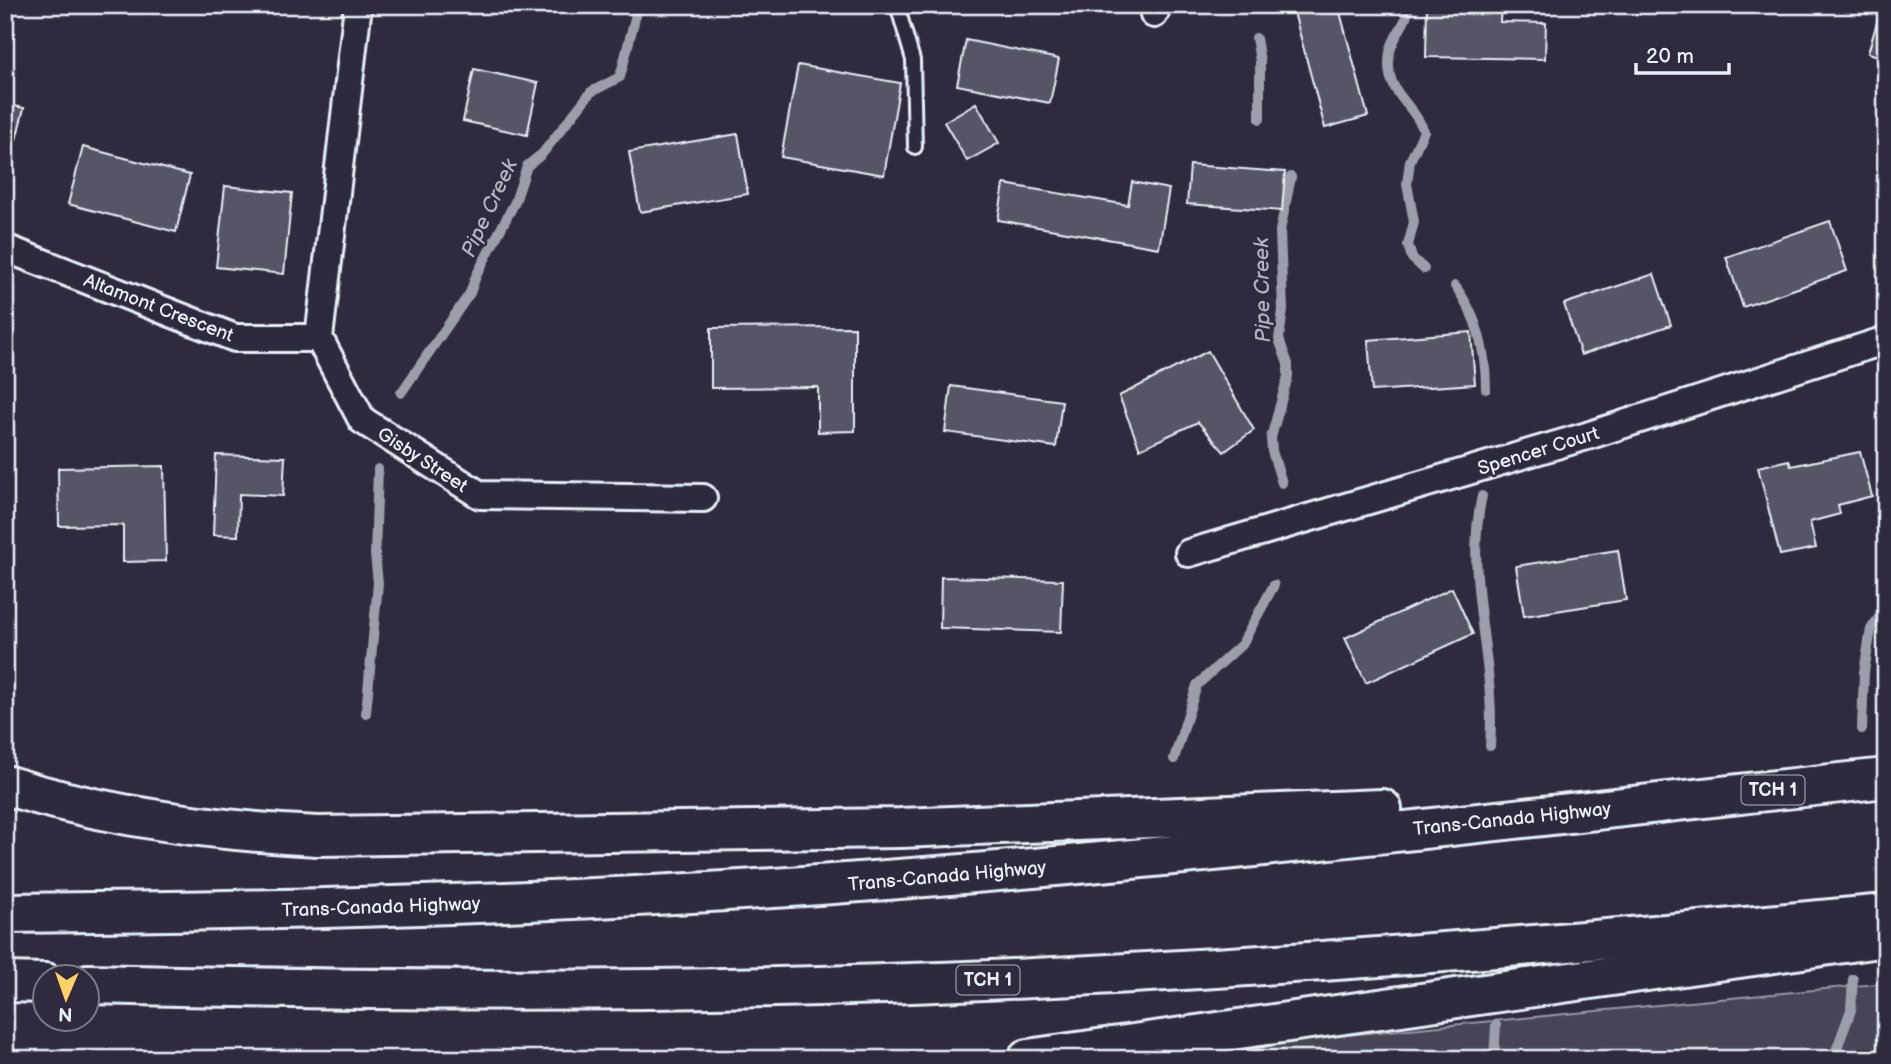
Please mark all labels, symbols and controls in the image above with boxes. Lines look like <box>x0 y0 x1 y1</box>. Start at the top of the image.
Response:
scale bar <box>1636 32 1728 76</box>
text: 20 m <box>1646 44 1694 69</box>
water label: Pipe Creek <box>456 155 523 261</box>
water label: Pipe Creek <box>1249 237 1276 343</box>
street label: Altamont Crescent <box>80 269 237 348</box>
street label: Spencer Court <box>1475 422 1602 481</box>
street label: Gisby Street <box>373 423 472 498</box>
road number: TCH 1 <box>1742 776 1804 804</box>
street label: Trans-Canada Highway <box>1412 798 1613 841</box>
street label: Trans-Canada Highway <box>847 856 1048 897</box>
street label: Trans-Canada Highway <box>281 893 481 922</box>
north arrow <box>32 962 102 1032</box>
road number: TCH 1 <box>956 965 1020 995</box>
text: N <box>58 1002 73 1025</box>

